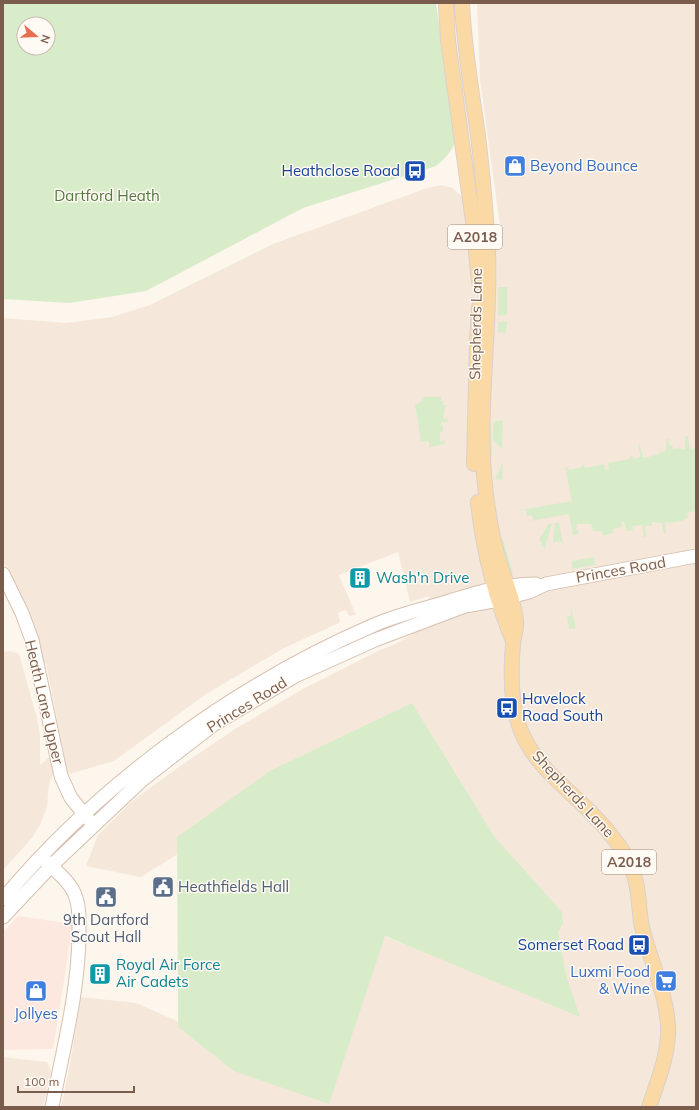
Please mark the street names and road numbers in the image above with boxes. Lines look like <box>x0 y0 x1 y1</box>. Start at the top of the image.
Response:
road number: A2018 <box>448 225 502 249</box>
street label: Shepherds Lane <box>465 268 486 380</box>
street label: Princes Road <box>574 552 667 587</box>
street label: Heath Lane Upper <box>21 638 68 767</box>
street label: Princes Road <box>203 672 290 737</box>
street label: Shepherds Lane <box>528 746 619 841</box>
road number: A2018 <box>602 850 656 874</box>

